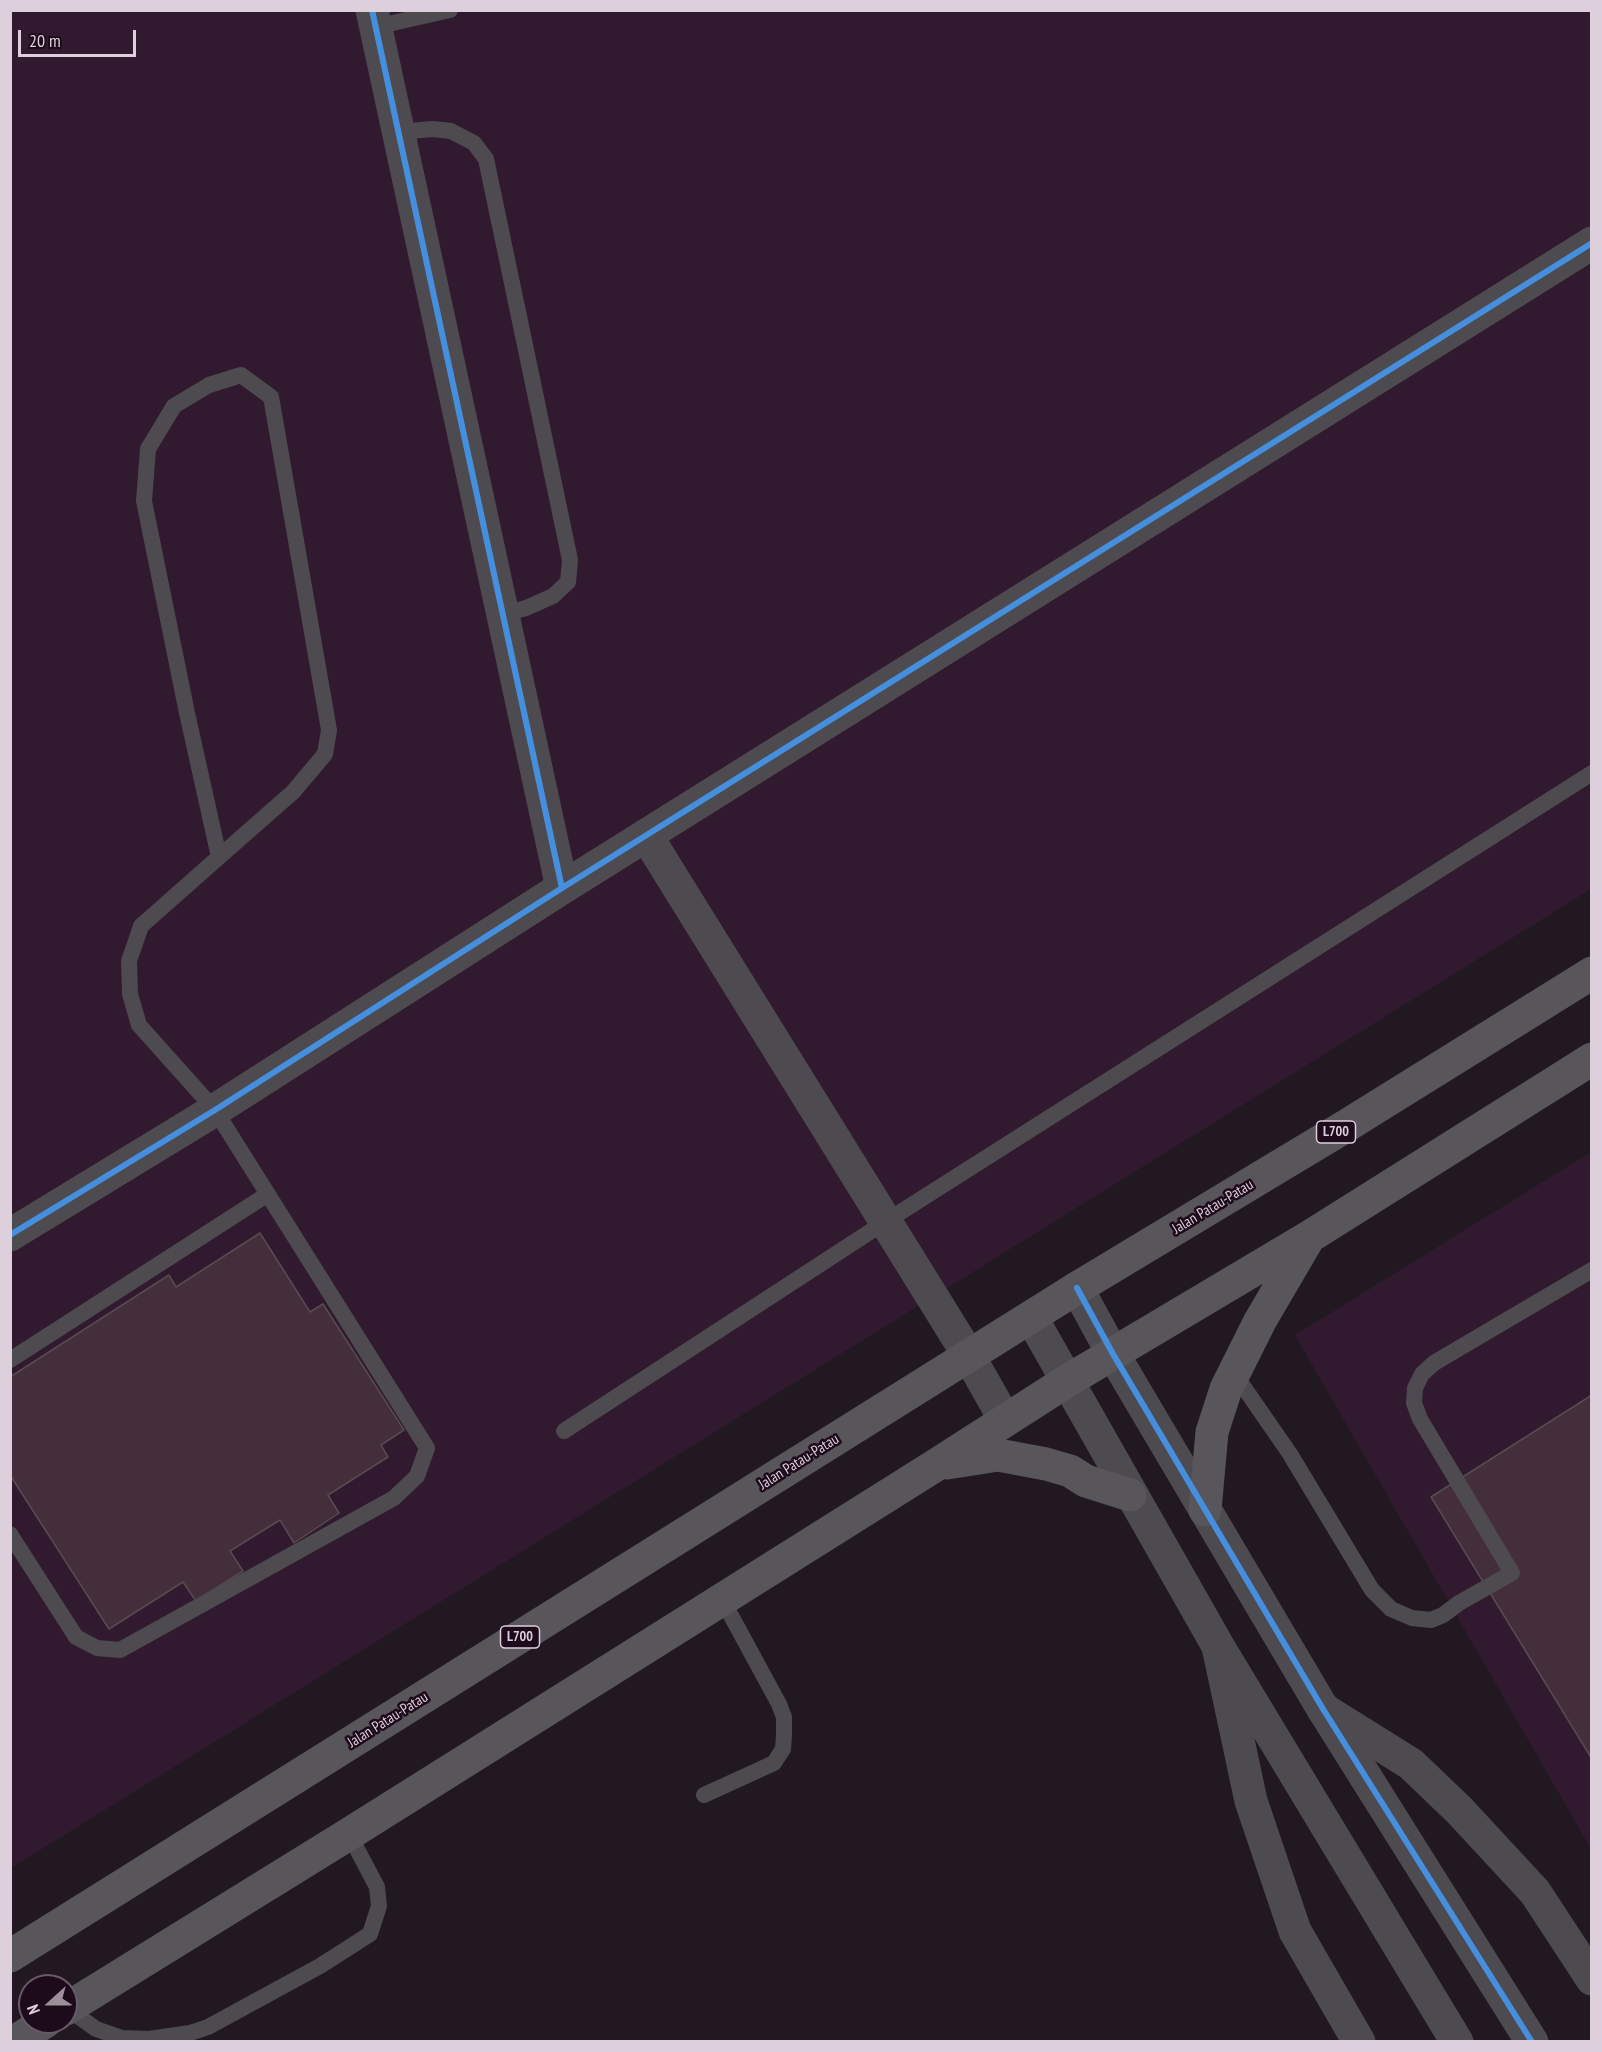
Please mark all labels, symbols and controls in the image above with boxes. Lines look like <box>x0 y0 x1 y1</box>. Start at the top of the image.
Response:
scale bar <box>21 18 140 56</box>
text: 20 m <box>29 29 61 52</box>
road number: L700 <box>1316 1121 1356 1143</box>
street label: Jalan Patau-Patau <box>1169 1176 1257 1238</box>
street label: Jalan Patau-Patau <box>756 1430 842 1494</box>
road number: L700 <box>500 1626 540 1648</box>
street label: Jalan Patau-Patau <box>345 1688 431 1752</box>
north arrow <box>18 1974 78 2034</box>
text: N <box>22 2002 44 2017</box>

